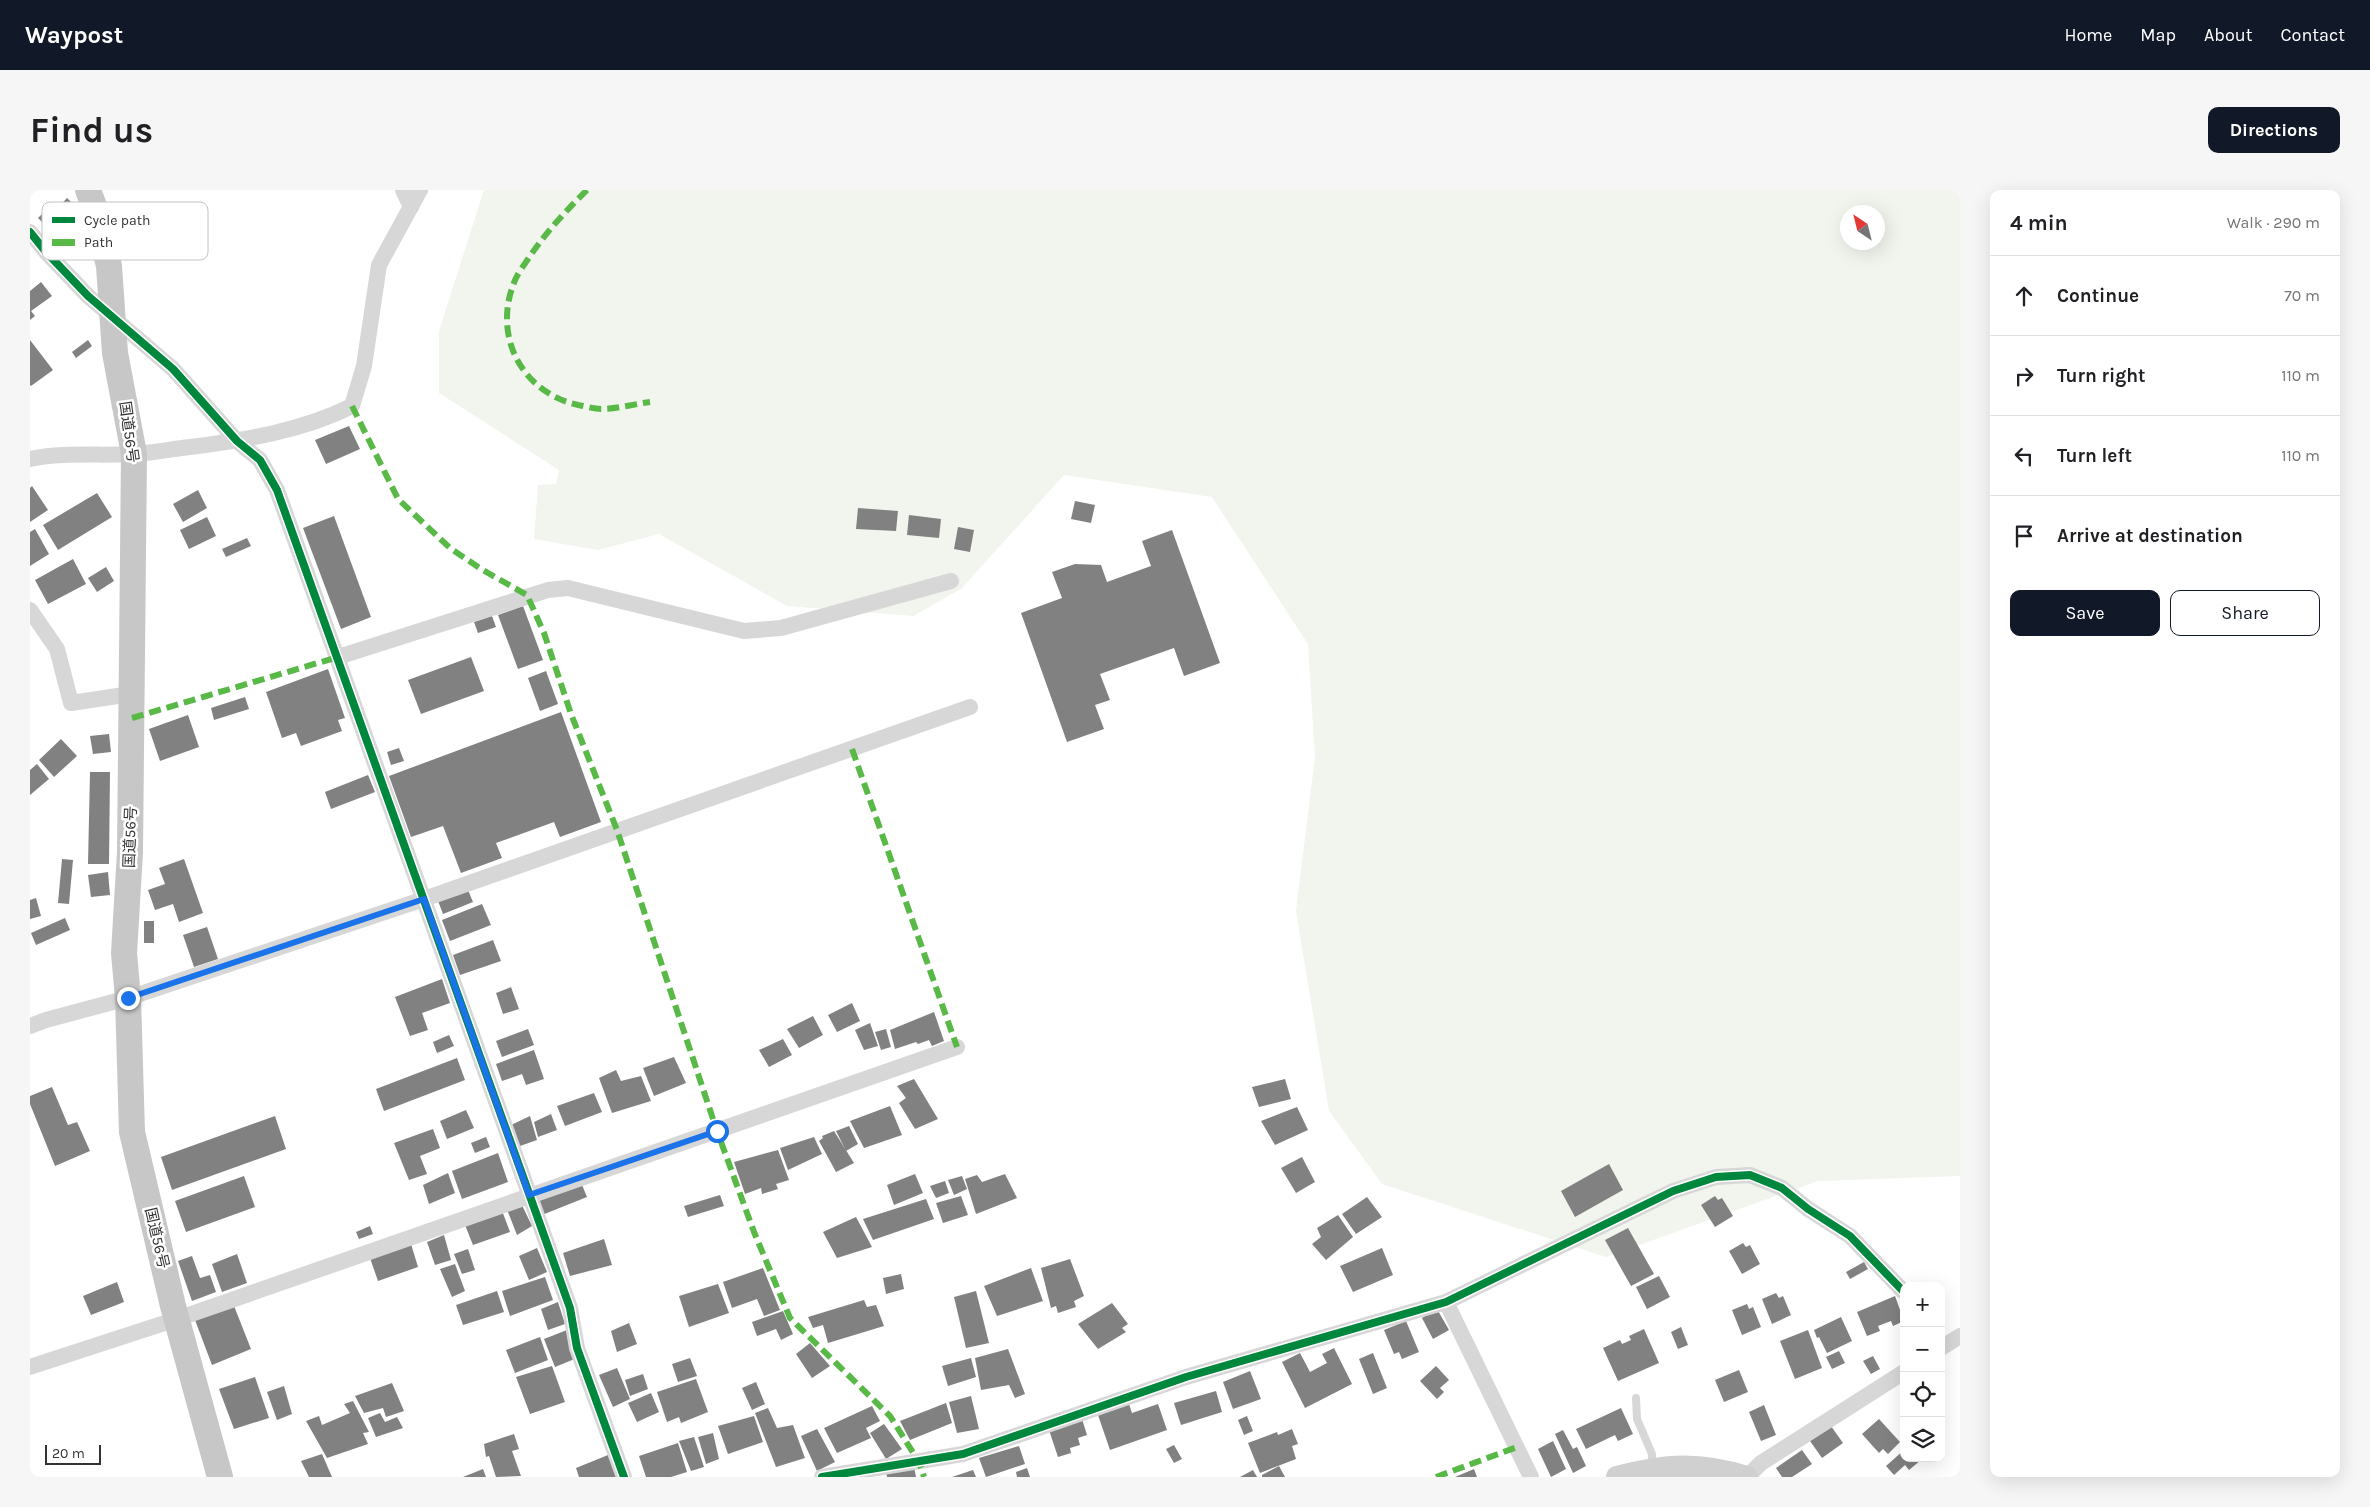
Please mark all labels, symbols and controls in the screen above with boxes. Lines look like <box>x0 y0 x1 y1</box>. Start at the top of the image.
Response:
text: Waypost <box>25 21 123 49</box>
text: Home <box>2064 24 2112 46</box>
text: Map <box>2140 24 2176 46</box>
text: About <box>2204 24 2253 46</box>
text: Contact <box>2281 24 2345 46</box>
button: Directions <box>2208 107 2340 153</box>
text: Find us <box>30 110 153 151</box>
legend <box>42 202 208 260</box>
north arrow <box>1840 205 1885 250</box>
text: 4 min <box>2010 211 2068 235</box>
text: Cycle path <box>84 212 150 229</box>
text: Walk · 290 m <box>2227 213 2320 232</box>
text: Path <box>84 234 113 251</box>
icon: ahead <box>2010 282 2038 310</box>
text: Continue <box>2057 285 2139 307</box>
text: 70 m <box>2284 286 2320 305</box>
icon: right <box>2010 362 2038 390</box>
text: Turn right <box>2057 365 2146 387</box>
text: 110 m <box>2281 366 2320 385</box>
street label: 国道56号 <box>116 400 142 464</box>
icon: left <box>2010 442 2038 470</box>
text: Turn left <box>2057 445 2132 467</box>
text: 110 m <box>2281 446 2320 465</box>
icon: arrive <box>2010 522 2038 550</box>
text: Arrive at destination <box>2057 525 2243 547</box>
button: Save <box>2010 590 2160 636</box>
button: Share <box>2170 590 2320 636</box>
street label: 国道56号 <box>120 806 140 868</box>
route end <box>117 987 140 1010</box>
route start <box>706 1120 729 1143</box>
street label: 国道56号 <box>141 1206 173 1270</box>
map controls <box>1900 1282 1945 1462</box>
button: + <box>1900 1282 1945 1327</box>
button: − <box>1900 1327 1945 1372</box>
button: locate <box>1900 1372 1945 1417</box>
button: layers <box>1900 1417 1945 1462</box>
scale bar <box>45 1442 101 1465</box>
text: 20 m <box>52 1445 85 1462</box>

